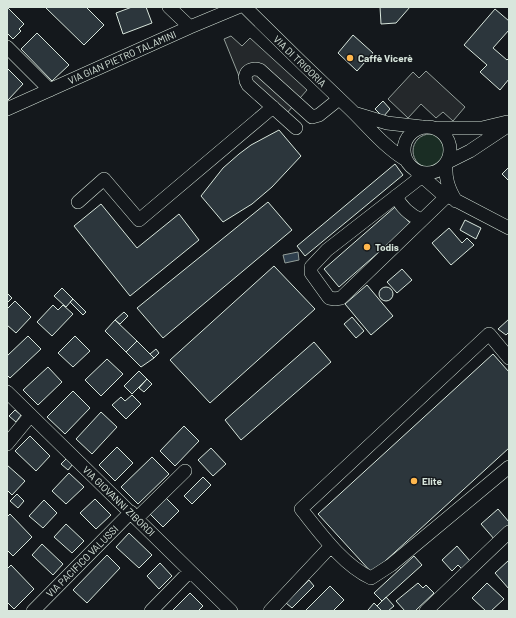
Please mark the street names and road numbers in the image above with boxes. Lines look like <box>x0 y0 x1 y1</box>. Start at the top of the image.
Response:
street label: VIA GIAN PIETRO TALAMINI <box>66 28 178 86</box>
street label: VIA DI TRIGORIA <box>271 33 329 89</box>
street label: VIA GIOVANNI ZIBORDI <box>80 463 158 539</box>
street label: VIA PACIFICO VALUSSI <box>44 523 120 599</box>

